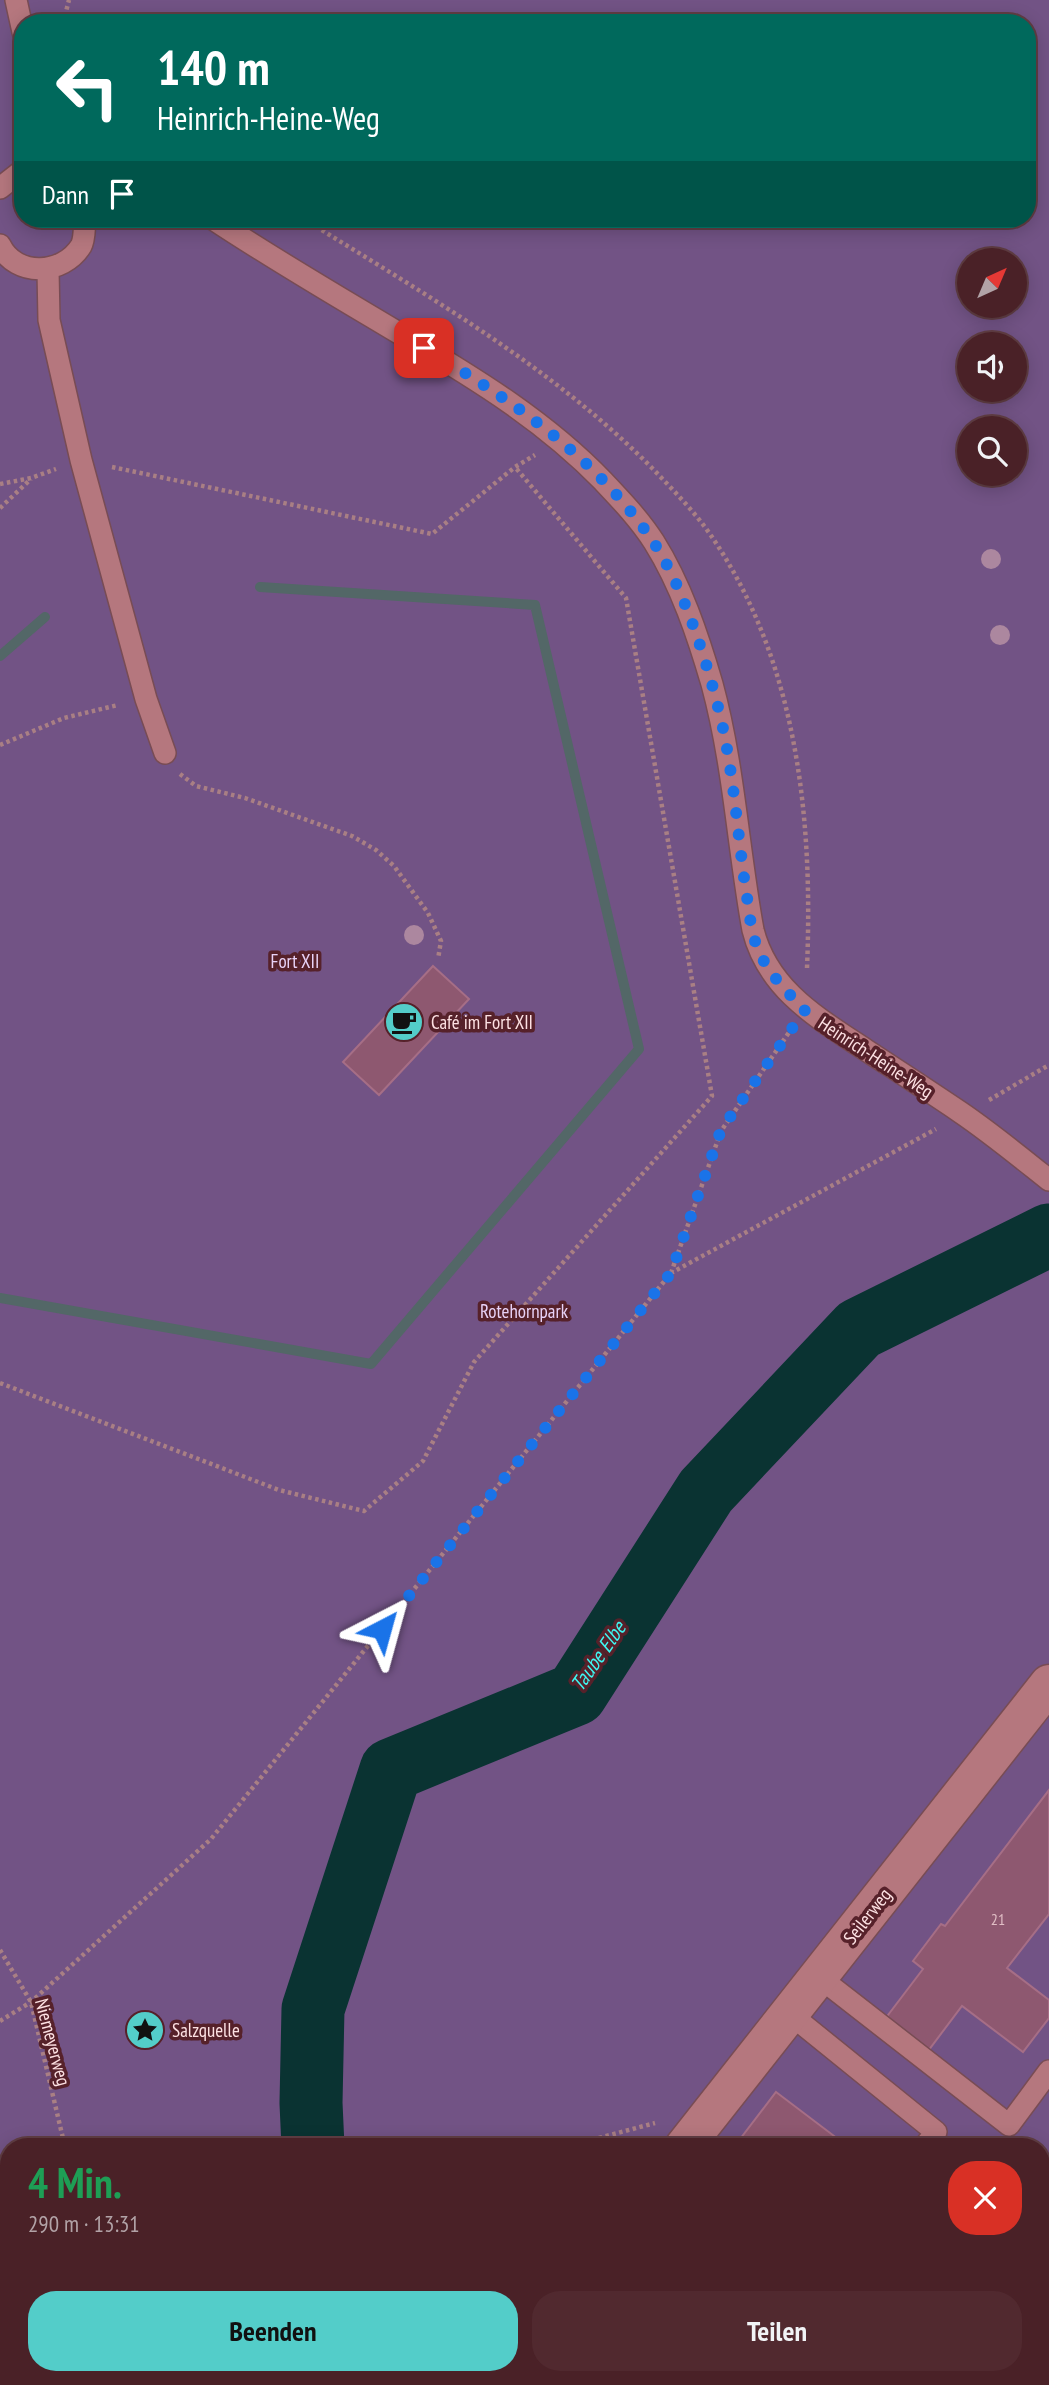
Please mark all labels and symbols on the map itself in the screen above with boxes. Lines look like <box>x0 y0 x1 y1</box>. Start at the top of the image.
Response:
north arrow <box>957 248 1027 318</box>
pin <box>394 318 454 378</box>
park label: Fort XII <box>271 949 319 973</box>
cafe icon: Café im Fort XII <box>383 1001 425 1043</box>
place label: Café im Fort XII <box>431 1010 533 1034</box>
street label: Heinrich-Heine-Weg <box>814 1011 938 1103</box>
park label: Rotehornpark <box>480 1299 569 1323</box>
position arrow <box>345 1592 419 1666</box>
water label: Taube Elbe <box>564 1615 632 1696</box>
street label: Seilerweg <box>838 1883 896 1949</box>
house number: 21 <box>991 1909 1005 1929</box>
street label: Niemeyerweg <box>30 1996 76 2088</box>
place icon: Salzquelle <box>124 2009 166 2051</box>
place label: Salzquelle <box>172 2018 240 2042</box>

